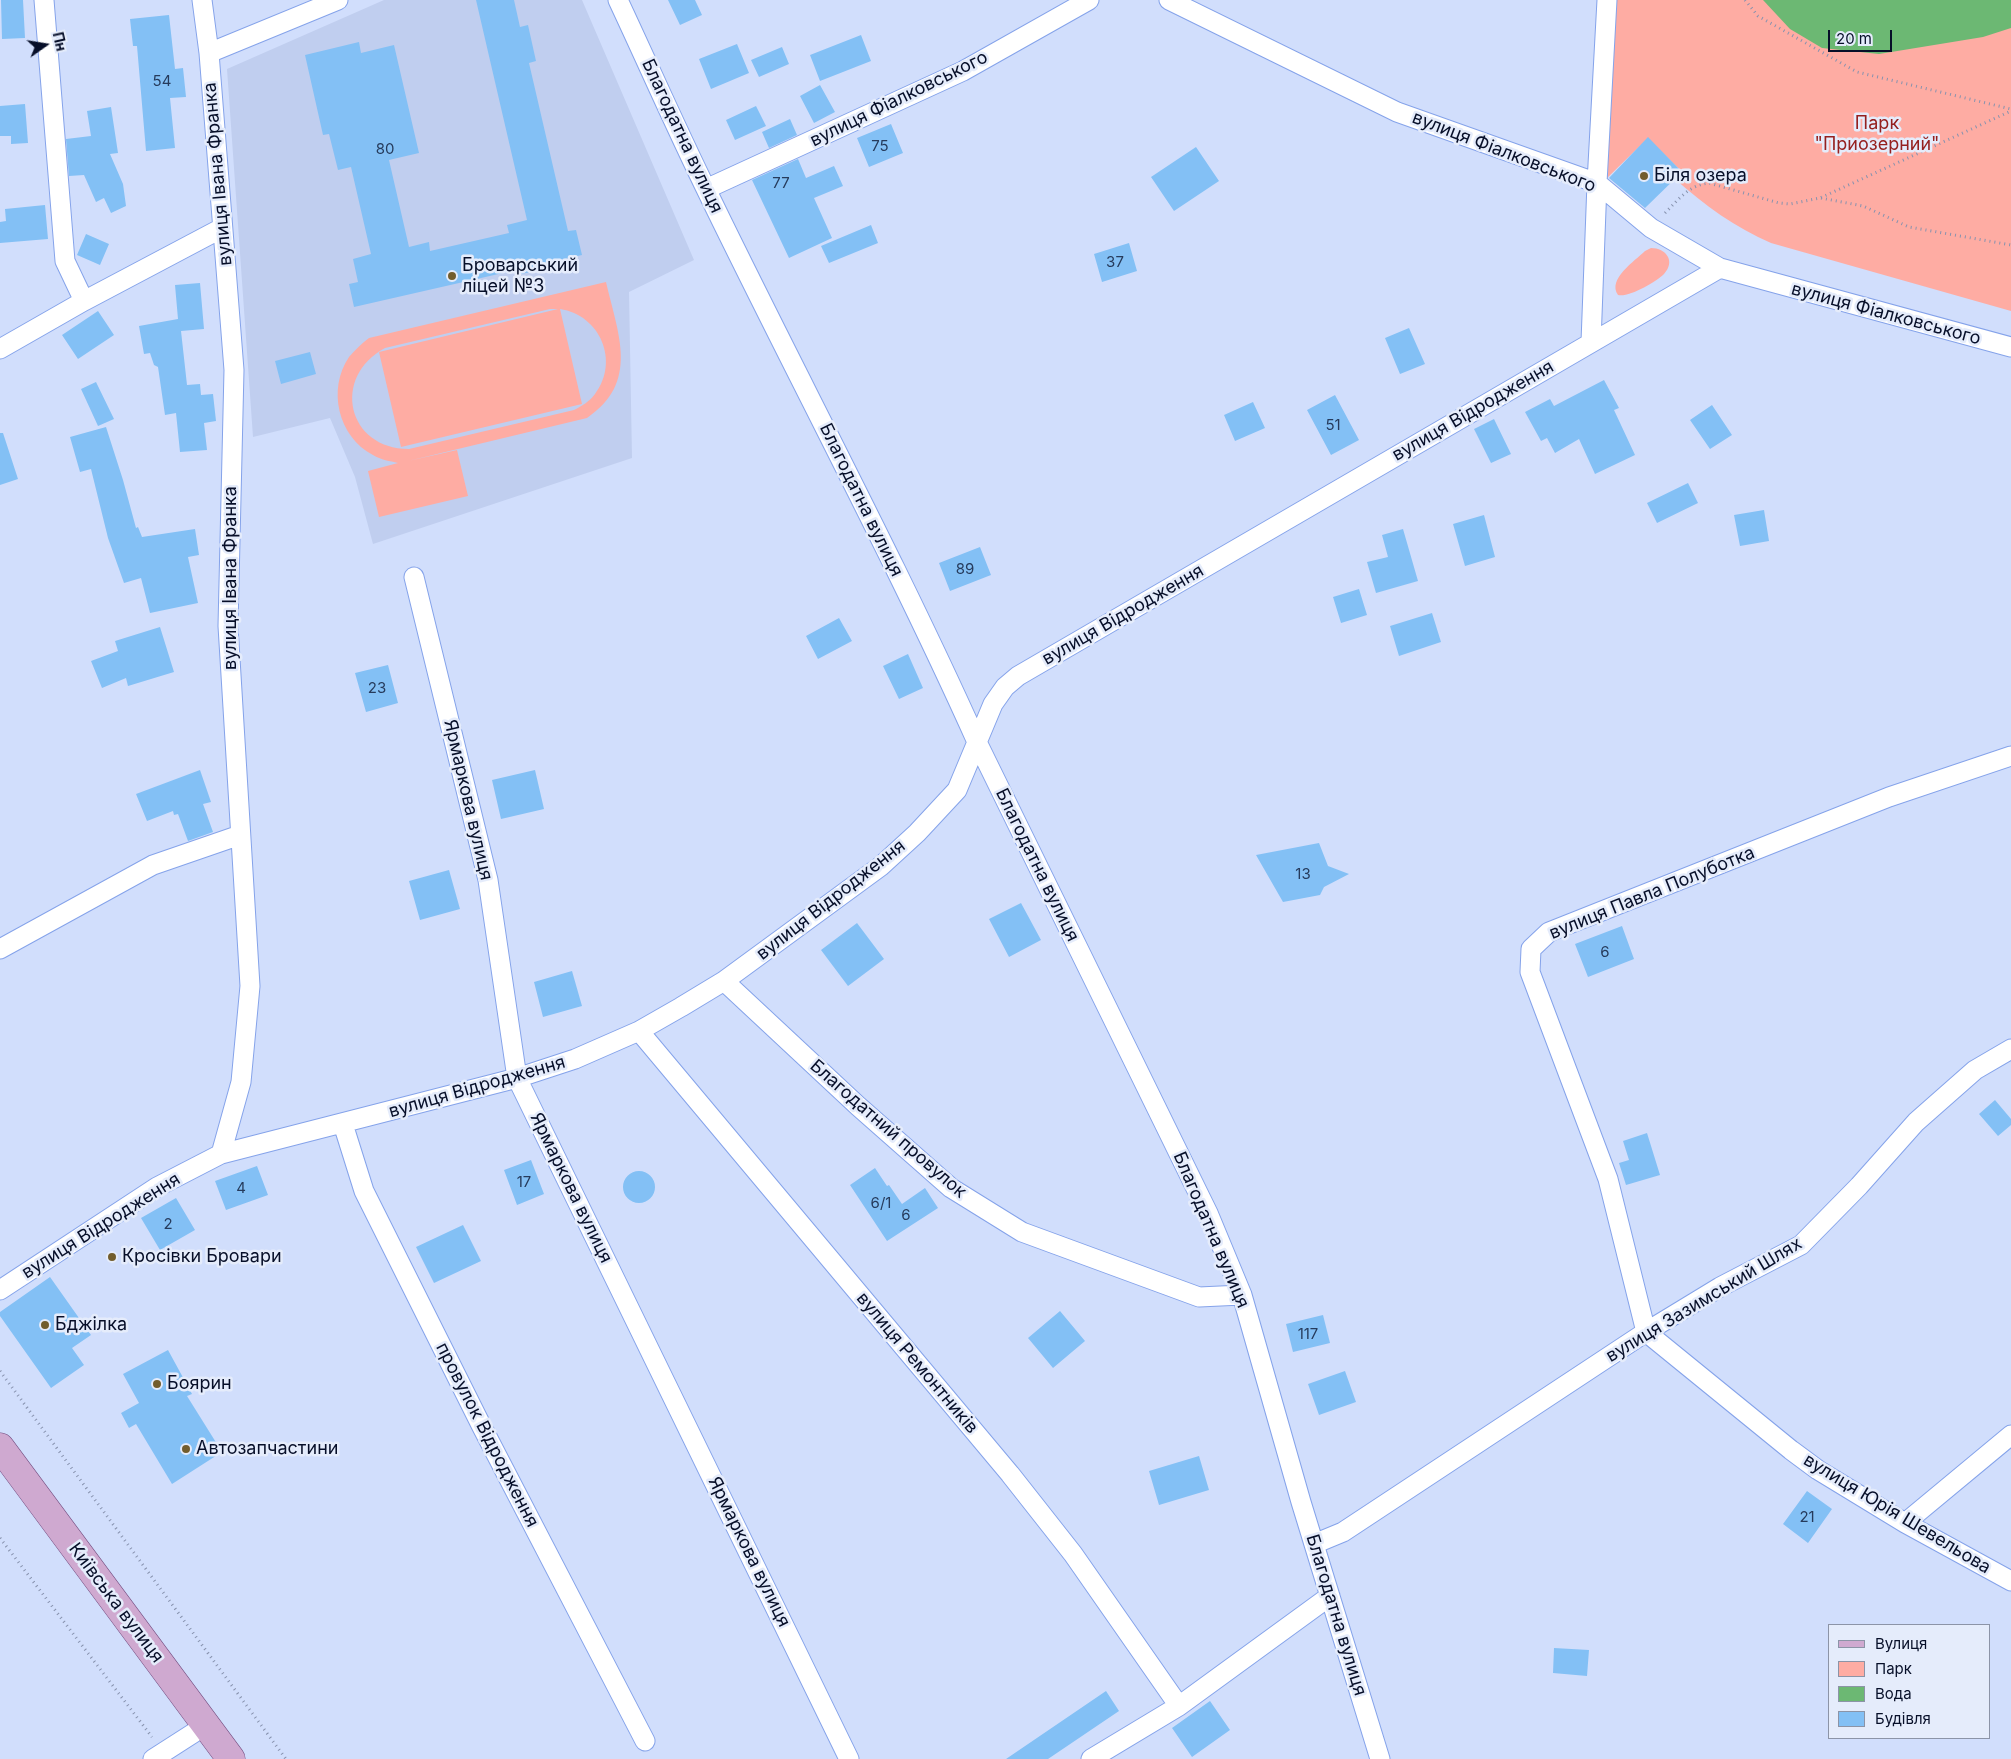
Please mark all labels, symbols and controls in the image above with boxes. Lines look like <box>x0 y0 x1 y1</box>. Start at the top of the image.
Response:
north arrow <box>20 20 70 70</box>
scale bar <box>1831 20 1895 52</box>
text: 20 m <box>1836 29 1872 48</box>
text: Пн <box>50 30 71 53</box>
street label: вулиця Фіалковського <box>807 47 991 151</box>
street label: Благодатна вулиця <box>637 56 727 216</box>
house number: 54 <box>153 72 171 90</box>
street label: вулиця Івана Франка <box>199 81 237 267</box>
street label: вулиця Фіалковського <box>1409 107 1599 197</box>
park label: Парк "Приозерний" <box>1815 113 1939 156</box>
house number: 75 <box>871 137 889 155</box>
house number: 80 <box>376 140 394 158</box>
place label: Біля озера <box>1654 165 1747 187</box>
marker: Біля озера <box>1638 170 1650 182</box>
house number: 77 <box>772 174 790 192</box>
house number: 37 <box>1106 253 1124 271</box>
place label: Броварський ліцей №3 <box>462 255 578 298</box>
marker: Броварський ліцей №3 <box>446 270 458 282</box>
street label: вулиця Фіалковського <box>1789 278 1983 350</box>
street label: вулиця Відродження <box>1388 356 1558 466</box>
house number: 51 <box>1325 416 1341 434</box>
street label: Благодатна вулиця <box>815 420 907 580</box>
street label: вулиця Івана Франка <box>220 486 242 670</box>
house number: 89 <box>956 560 974 578</box>
street label: вулиця Відродження <box>1038 560 1208 670</box>
house number: 23 <box>368 679 386 697</box>
street label: Ярмаркова вулиця <box>439 718 497 882</box>
street label: Благодатна вулиця <box>991 785 1083 945</box>
street label: вулиця Відродження <box>752 835 910 965</box>
street label: вулиця Павла Полуботка <box>1546 842 1758 944</box>
house number: 13 <box>1295 865 1311 883</box>
house number: 6 <box>1600 943 1610 961</box>
street label: вулиця Відродження <box>386 1051 568 1123</box>
street label: Благодатний провулок <box>805 1055 971 1203</box>
street label: Ярмаркова вулиця <box>525 1109 617 1267</box>
street label: Благодатна вулиця <box>1168 1149 1254 1311</box>
street label: вулиця Відродження <box>18 1168 184 1284</box>
house number: 17 <box>517 1173 531 1191</box>
house number: 4 <box>236 1179 246 1197</box>
house number: 6/1 <box>871 1194 891 1212</box>
house number: 6 <box>901 1206 911 1224</box>
house number: 2 <box>163 1215 173 1233</box>
street label: вулиця Зазимський Шлях <box>1602 1233 1806 1367</box>
place label: Кросівки Бровари <box>122 1246 282 1268</box>
marker: Кросівки Бровари <box>106 1251 118 1263</box>
street label: вулиця Ремонтників <box>852 1288 982 1438</box>
place label: Бджілка <box>55 1314 127 1336</box>
marker: Бджілка <box>39 1319 51 1331</box>
house number: 117 <box>1298 1325 1318 1343</box>
street label: провулок Відродження <box>431 1339 543 1531</box>
place label: Боярин <box>167 1373 232 1395</box>
marker: Боярин <box>151 1378 163 1390</box>
place label: Автозапчастини <box>196 1438 338 1460</box>
marker: Автозапчастини <box>180 1443 192 1455</box>
street label: вулиця Юрія Шевельова <box>1799 1449 1995 1579</box>
street label: Ярмаркова вулиця <box>703 1473 795 1631</box>
house number: 21 <box>1799 1508 1815 1526</box>
street label: Благодатна вулиця <box>1301 1532 1371 1698</box>
street label: Київська вулиця <box>64 1539 168 1667</box>
legend <box>1828 1624 1991 1739</box>
text: Вулиця <box>1875 1634 1927 1653</box>
text: Парк <box>1875 1659 1912 1678</box>
text: Вода <box>1875 1684 1912 1703</box>
text: Будівля <box>1875 1709 1931 1728</box>

